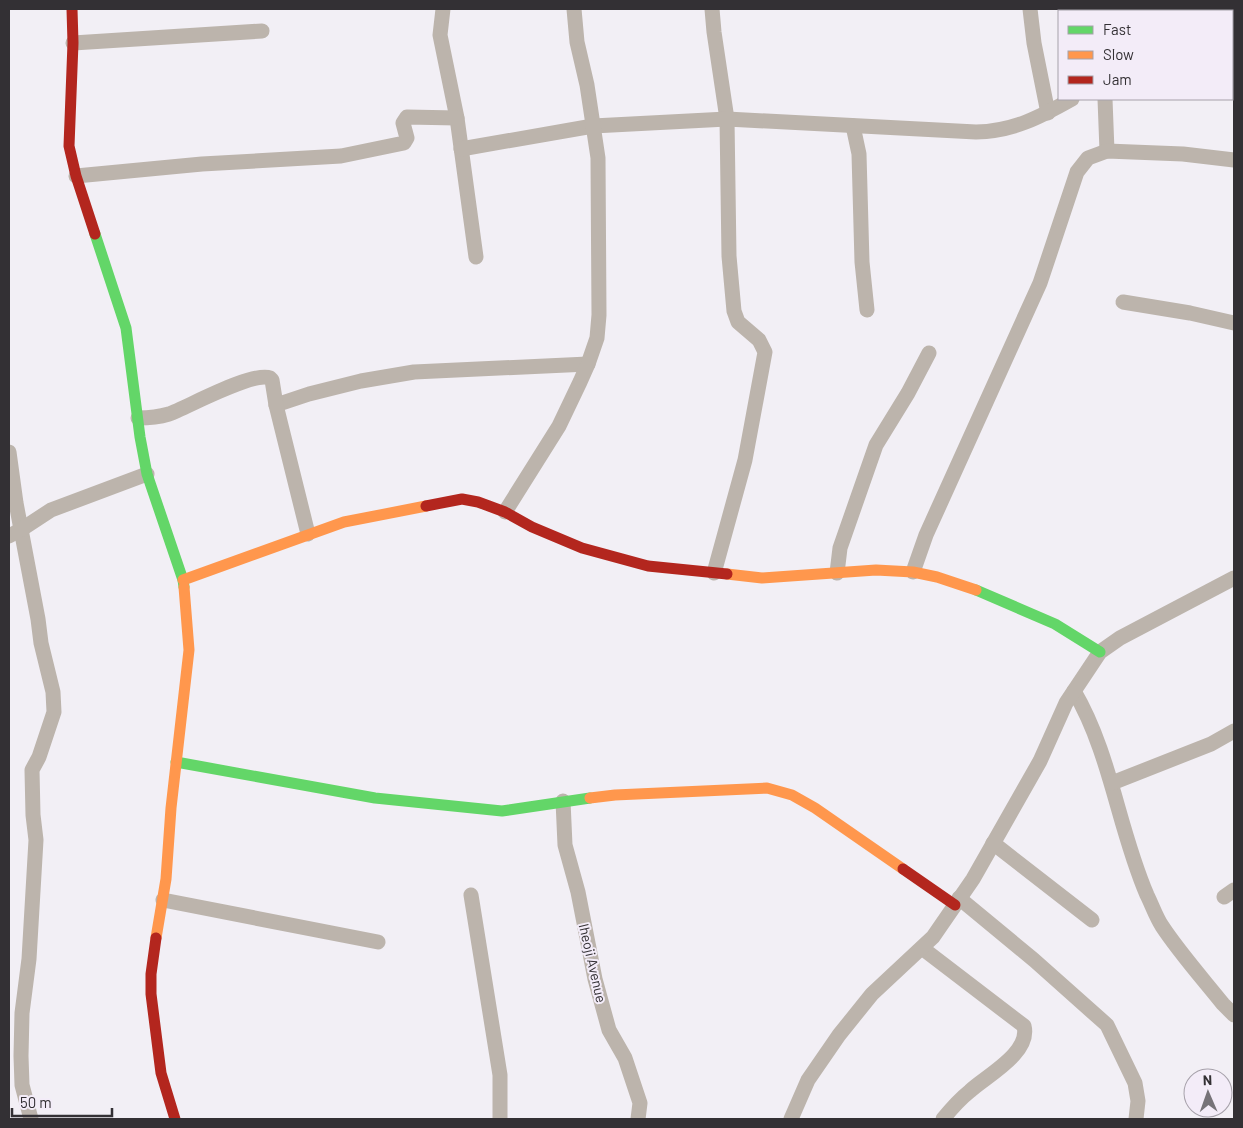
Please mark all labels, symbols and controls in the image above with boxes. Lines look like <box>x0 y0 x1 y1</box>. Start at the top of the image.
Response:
legend <box>1058 10 1233 100</box>
text: Fast <box>1103 20 1131 38</box>
text: Slow <box>1103 45 1134 63</box>
text: Jam <box>1103 70 1132 88</box>
street label: Iheoji Avenue <box>576 922 610 1004</box>
north arrow <box>1183 1068 1233 1118</box>
text: N <box>1203 1071 1212 1088</box>
scale bar <box>12 1086 112 1118</box>
text: 50 m <box>20 1093 52 1111</box>

